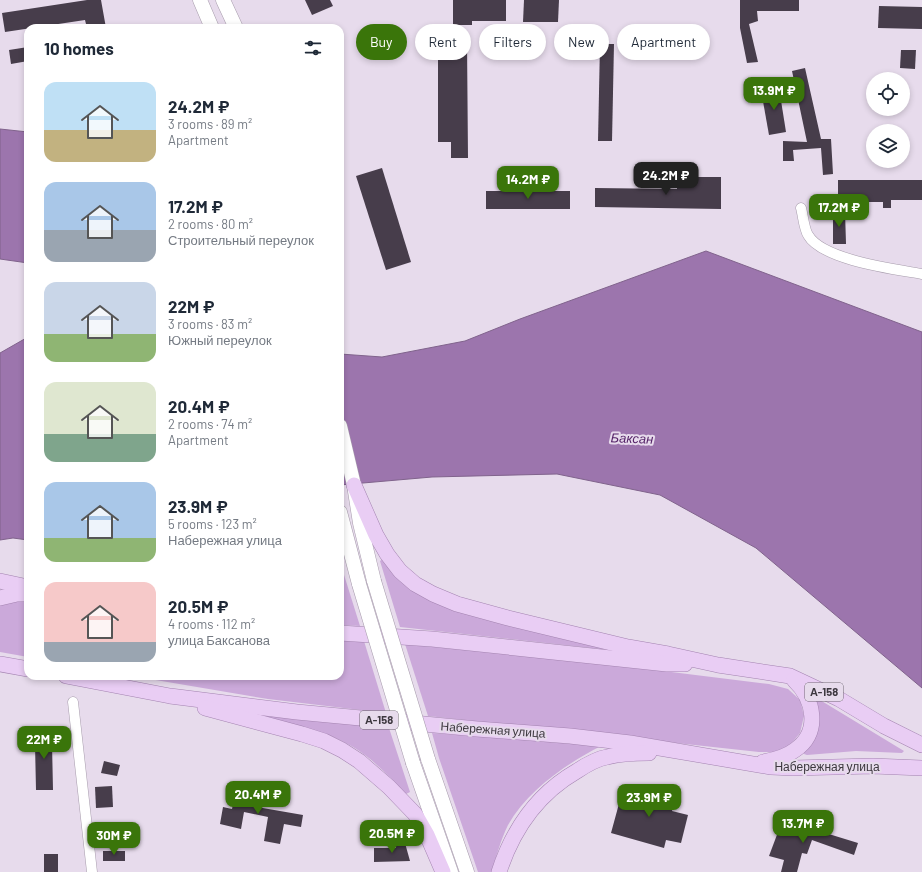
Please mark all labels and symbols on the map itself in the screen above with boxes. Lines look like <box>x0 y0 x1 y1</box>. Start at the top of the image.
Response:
pin: 13.9M ₽ <box>737 77 811 111</box>
pin: 24.2M ₽ <box>629 162 703 196</box>
pin: 14.2M ₽ <box>491 166 565 200</box>
pin: 17.2M ₽ <box>802 194 876 228</box>
water label: Баксан <box>610 429 654 447</box>
road number: А-158 <box>805 683 843 701</box>
road number: А-158 <box>360 711 398 729</box>
street label: Набережная улица <box>440 718 546 741</box>
pin: 22M ₽ <box>16 726 72 760</box>
street label: Набережная улица <box>774 759 880 774</box>
pin: 20.4M ₽ <box>221 781 295 815</box>
pin: 23.9M ₽ <box>612 784 686 818</box>
pin: 13.7M ₽ <box>766 810 840 844</box>
pin: 20.5M ₽ <box>355 820 429 854</box>
pin: 30M ₽ <box>86 822 142 856</box>

